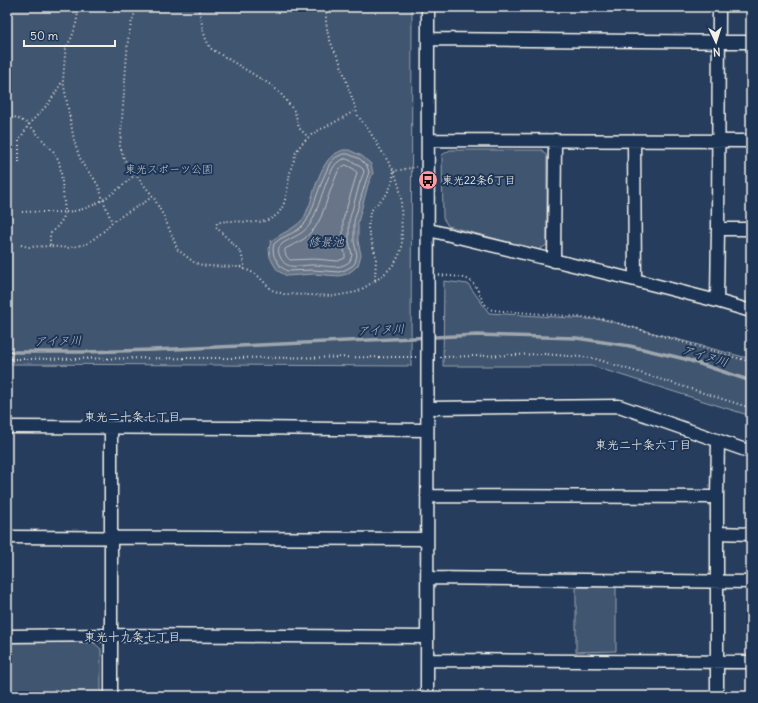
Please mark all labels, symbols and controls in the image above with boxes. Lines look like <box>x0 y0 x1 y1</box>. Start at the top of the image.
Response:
scale bar <box>24 22 115 48</box>
north arrow <box>696 22 736 62</box>
text: 50 m <box>30 28 59 43</box>
text: N <box>712 45 721 59</box>
park label: 東光スポーツ公園 <box>125 162 213 176</box>
bus stop icon: 東光22条6丁目 <box>417 169 439 191</box>
place label: 東光22条6丁目 <box>442 173 515 187</box>
water label: 修景池 <box>308 234 345 249</box>
water label: アイヌ川 <box>357 321 405 338</box>
water label: アイヌ川 <box>34 333 82 348</box>
water label: アイヌ川 <box>680 341 730 370</box>
district label: 東光二十条七丁目 <box>84 409 180 424</box>
district label: 東光二十条六丁目 <box>595 437 691 452</box>
district label: 東光十九条七丁目 <box>84 629 180 644</box>

